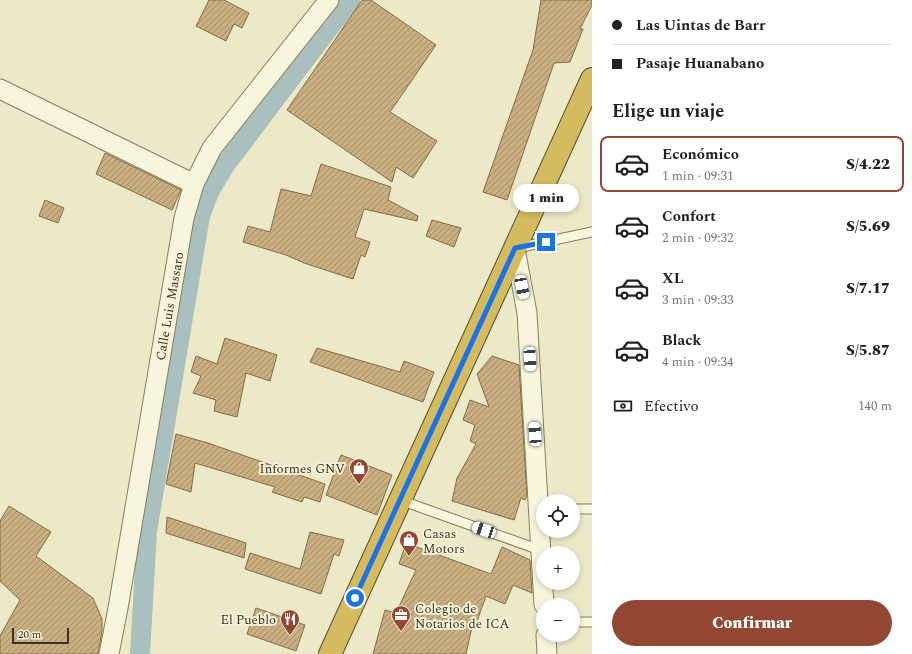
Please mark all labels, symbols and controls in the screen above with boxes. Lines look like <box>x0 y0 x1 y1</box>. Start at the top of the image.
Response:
text: Las Uintas de Barr <box>636 14 765 37</box>
text: Pasaje Huanabano <box>636 52 764 75</box>
text: Elige un viaje <box>612 98 724 125</box>
text: Económico <box>662 143 739 166</box>
icon: car <box>614 146 650 182</box>
text: S/4.22 <box>846 153 890 176</box>
text: 1 min · 09:31 <box>662 166 734 186</box>
callout: 1 min <box>513 184 579 212</box>
text: 1 min <box>528 188 564 208</box>
text: Confort <box>662 205 716 228</box>
icon: car <box>614 208 650 244</box>
text: S/5.69 <box>846 215 890 238</box>
text: 2 min · 09:32 <box>662 228 734 248</box>
route end <box>537 233 555 251</box>
street label: Calle Luis Massaro <box>151 250 189 362</box>
text: XL <box>662 267 683 290</box>
icon: car <box>614 270 650 306</box>
car <box>514 274 530 300</box>
text: S/7.17 <box>846 277 890 300</box>
text: 3 min · 09:33 <box>662 290 734 310</box>
text: Black <box>662 329 701 352</box>
icon: car <box>614 332 650 368</box>
text: S/5.87 <box>846 339 890 362</box>
car <box>523 347 537 371</box>
text: 4 min · 09:34 <box>662 352 734 372</box>
icon: cash <box>612 395 634 417</box>
text: Efectivo <box>644 395 699 418</box>
text: 140 m <box>858 396 892 416</box>
car <box>528 422 542 446</box>
shop icon: Informes GNV <box>348 457 370 485</box>
place label: Informes GNV <box>260 459 345 479</box>
map controls <box>536 494 580 642</box>
button: locate <box>536 494 580 538</box>
car <box>471 520 497 540</box>
place label: Casas Motors <box>423 524 465 559</box>
shop icon: Casas Motors <box>398 529 420 557</box>
button: + <box>536 546 580 590</box>
route start <box>346 589 364 607</box>
button: − <box>536 598 580 642</box>
place label: Colegio de Notarios de ICA <box>415 599 510 634</box>
button: Confirmar <box>612 600 892 646</box>
office icon: Colegio de Notarios de ICA <box>390 604 412 632</box>
restaurant icon: El Pueblo <box>279 608 301 636</box>
place label: El Pueblo <box>220 610 276 630</box>
scale bar <box>12 626 69 645</box>
text: 20 m <box>18 626 41 643</box>

